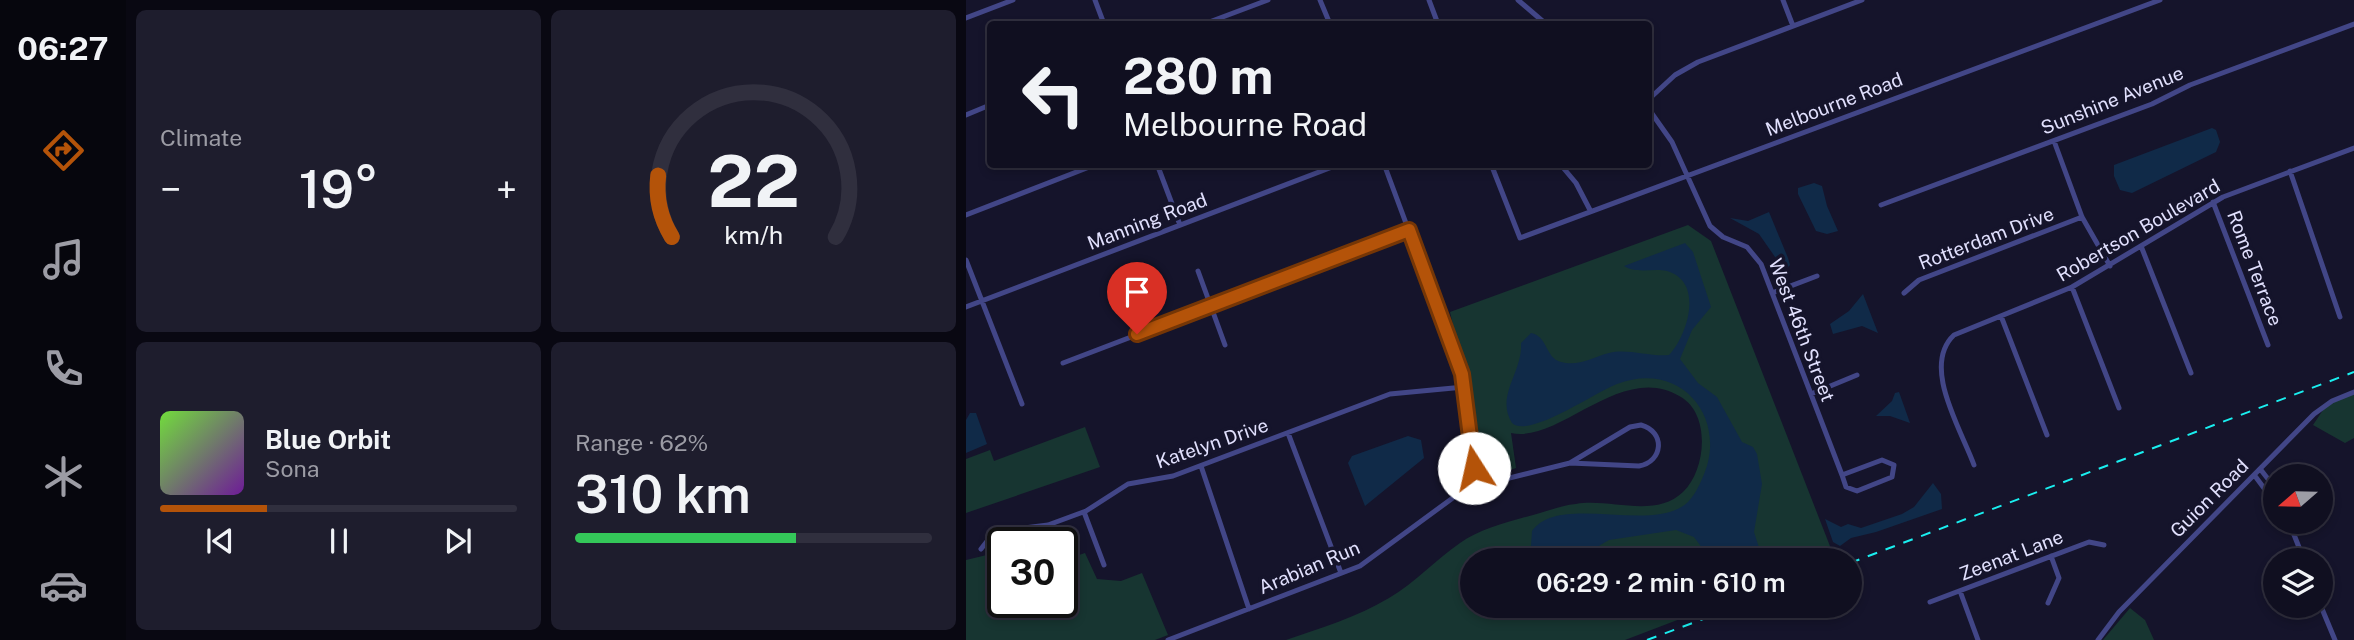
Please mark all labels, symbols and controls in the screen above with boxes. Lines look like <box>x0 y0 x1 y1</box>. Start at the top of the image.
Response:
text: 06:27 <box>17 30 109 67</box>
text: 280 m <box>1123 47 1273 105</box>
icon: left <box>1008 49 1099 140</box>
street label: Sunshine Avenue <box>2038 61 2186 139</box>
street label: Melbourne Road <box>1762 68 1906 140</box>
text: Melbourne Road <box>1123 106 1367 143</box>
text: Climate <box>160 124 242 151</box>
icon: directions <box>39 126 88 175</box>
text: 22 <box>707 138 800 223</box>
text: 19° <box>299 159 378 220</box>
text: − <box>160 167 181 212</box>
text: + <box>496 167 517 212</box>
street label: Robertson Boulevard <box>2052 174 2224 286</box>
street label: Manning Road <box>1084 188 1210 254</box>
street label: Rotterdam Drive <box>1915 202 2057 274</box>
street label: Rome Terrace <box>2223 207 2287 329</box>
text: km/h <box>724 220 783 250</box>
icon: music <box>39 235 88 284</box>
street label: West 46th Street <box>1765 255 1839 405</box>
pin <box>1107 262 1167 334</box>
icon: arrive <box>1118 273 1156 311</box>
icon: phone <box>39 344 88 393</box>
street label: Katelyn Drive <box>1153 413 1271 473</box>
text: Blue Orbit <box>265 424 391 455</box>
text: Range · 62% <box>575 429 708 456</box>
position arrow <box>1437 431 1511 505</box>
icon: climate <box>39 452 88 501</box>
street label: Guion Road <box>2165 454 2253 542</box>
text: Sona <box>265 455 319 482</box>
text: 310 km <box>575 464 751 525</box>
north arrow <box>2263 464 2333 534</box>
map controls <box>2263 464 2333 618</box>
icon: previous <box>201 522 239 560</box>
icon: pause <box>320 522 358 560</box>
icon: next <box>439 522 477 560</box>
street label: Zeenat Lane <box>1956 525 2066 585</box>
speed limit sign: 30 <box>987 527 1078 618</box>
street label: Arabian Run <box>1255 536 1363 598</box>
button: layers <box>2263 548 2333 618</box>
icon: car <box>39 561 88 610</box>
text: 06:29 · 2 min · 610 m <box>1536 567 1786 598</box>

